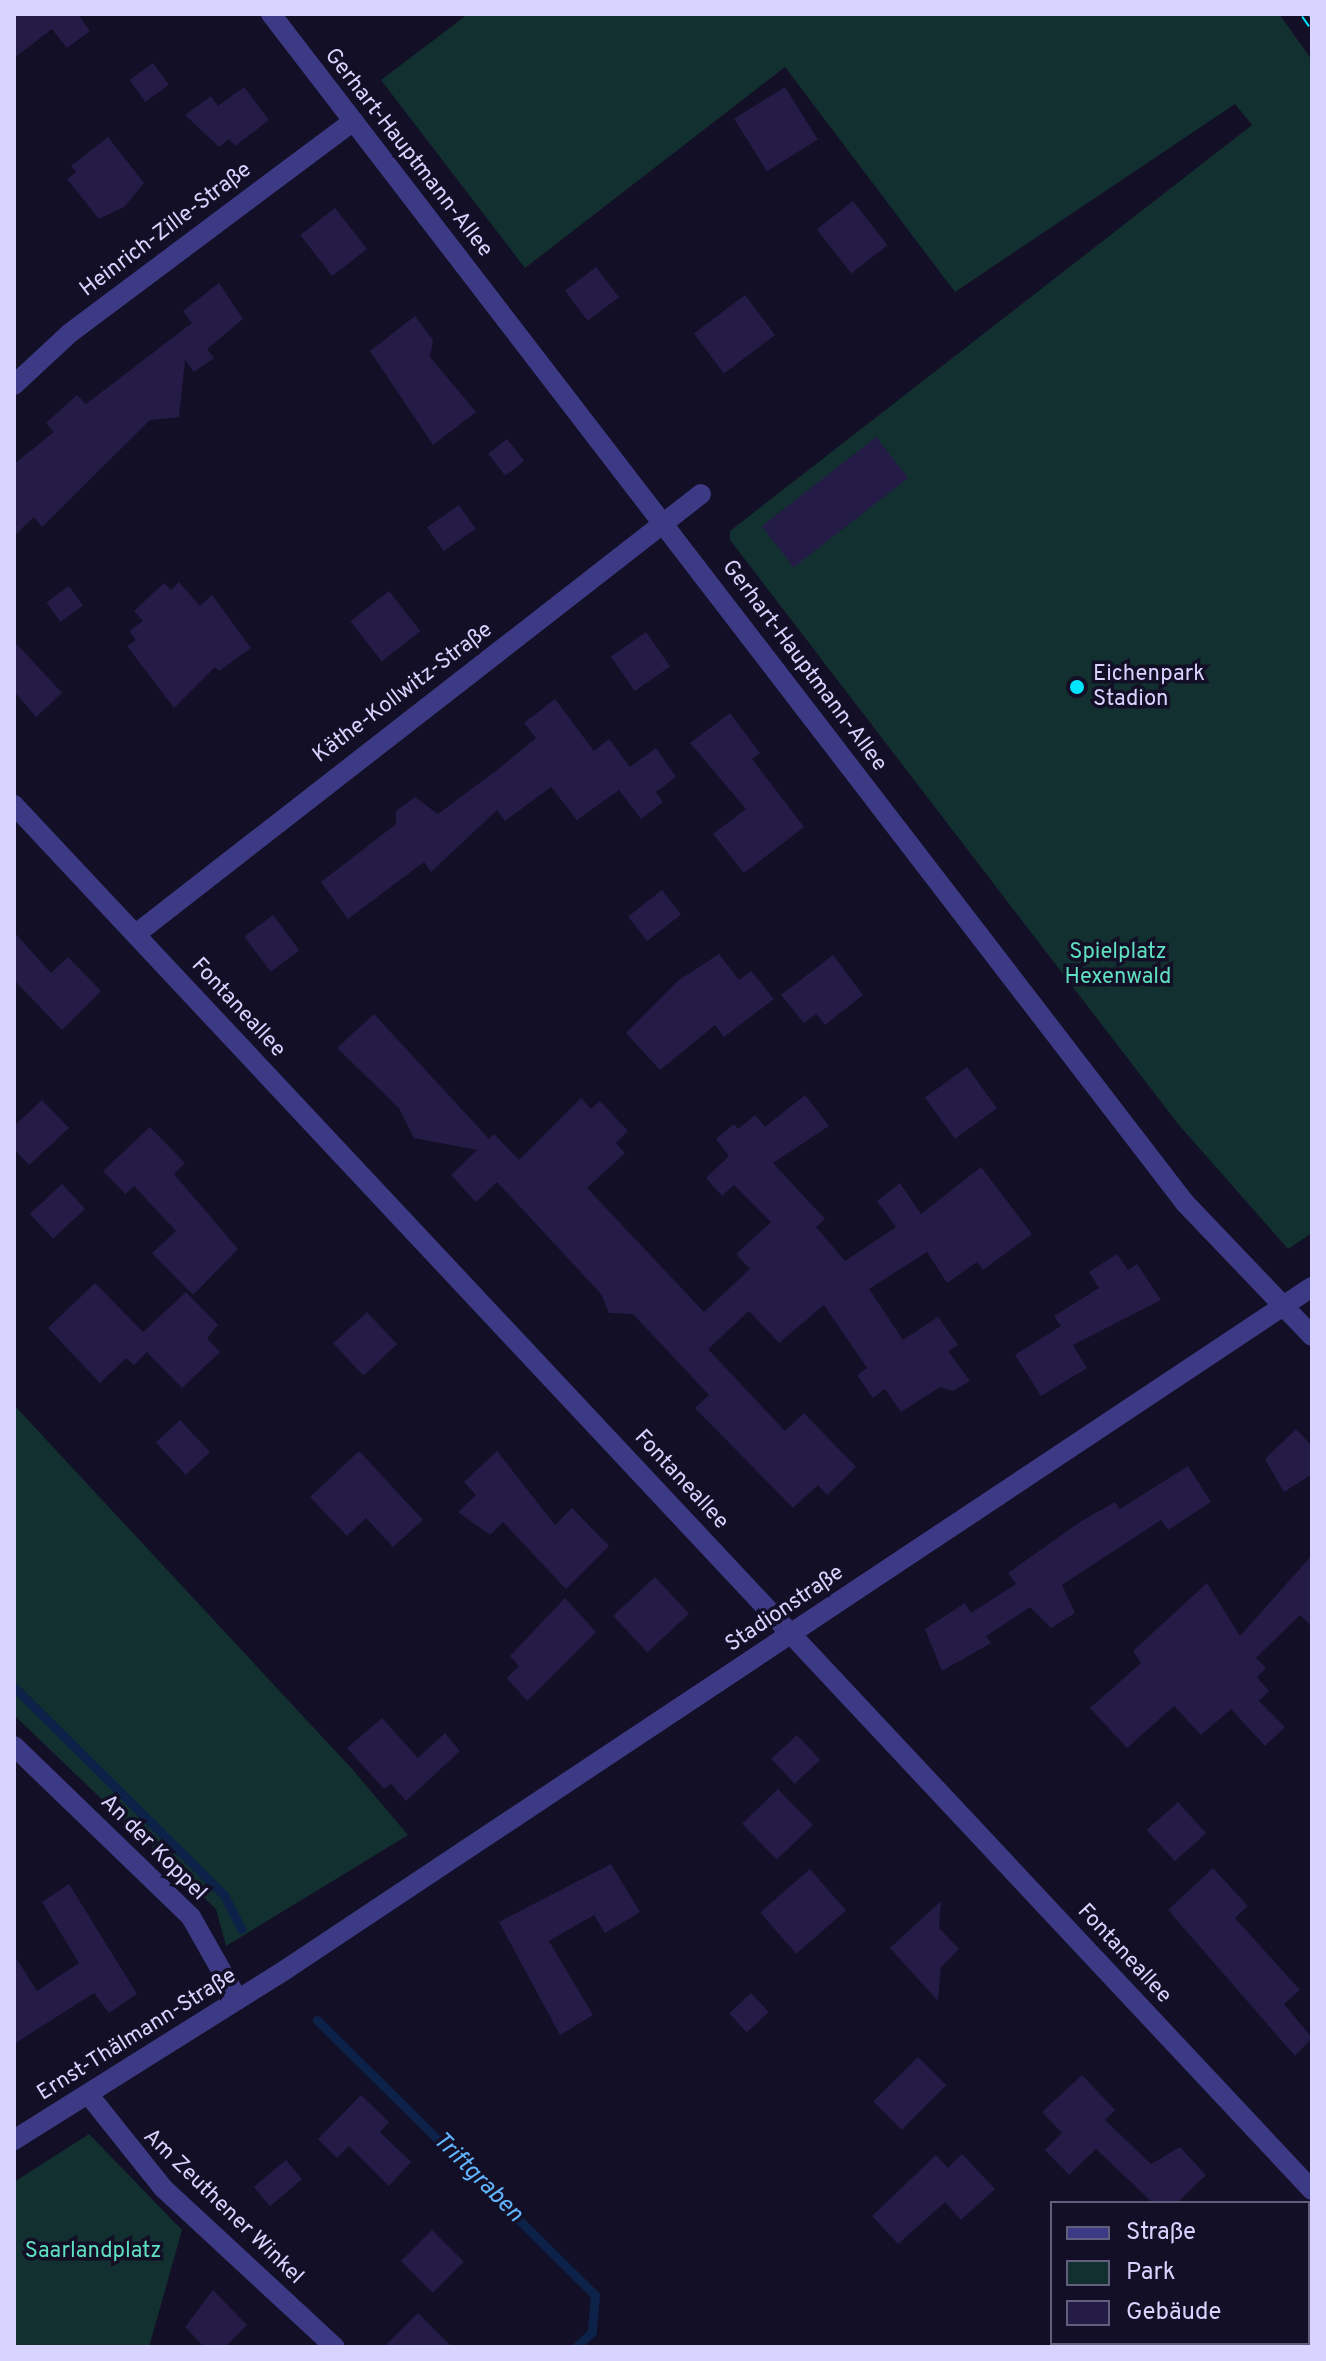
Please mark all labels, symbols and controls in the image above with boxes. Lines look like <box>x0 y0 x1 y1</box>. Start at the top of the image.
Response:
street label: Gerhart-Hauptmann-Allee <box>318 43 498 263</box>
street label: Heinrich-Zille-Straße <box>75 157 257 303</box>
street label: Gerhart-Hauptmann-Allee <box>716 555 892 777</box>
street label: Käthe-Kollwitz-Straße <box>308 617 498 769</box>
place label: Eichenpark Stadion <box>1093 661 1205 712</box>
marker: Eichenpark Stadion <box>1068 678 1086 696</box>
park label: Spielplatz Hexenwald <box>1065 939 1171 990</box>
street label: Fontaneallee <box>185 953 291 1063</box>
street label: Fontaneallee <box>628 1425 734 1535</box>
street label: Stadionstraße <box>721 1560 849 1658</box>
street label: An der Koppel <box>94 1789 212 1907</box>
street label: Fontaneallee <box>1071 1899 1177 2009</box>
street label: Ernst-Thälmann-Straße <box>33 1963 241 2107</box>
street label: Am Zeuthener Winkel <box>137 2124 309 2290</box>
water label: Triftgraben <box>426 2127 528 2229</box>
legend <box>1050 2201 1310 2345</box>
text: Straße <box>1126 2218 1196 2248</box>
park label: Saarlandplatz <box>25 2239 161 2265</box>
text: Park <box>1126 2258 1176 2288</box>
text: Gebäude <box>1126 2298 1221 2328</box>

